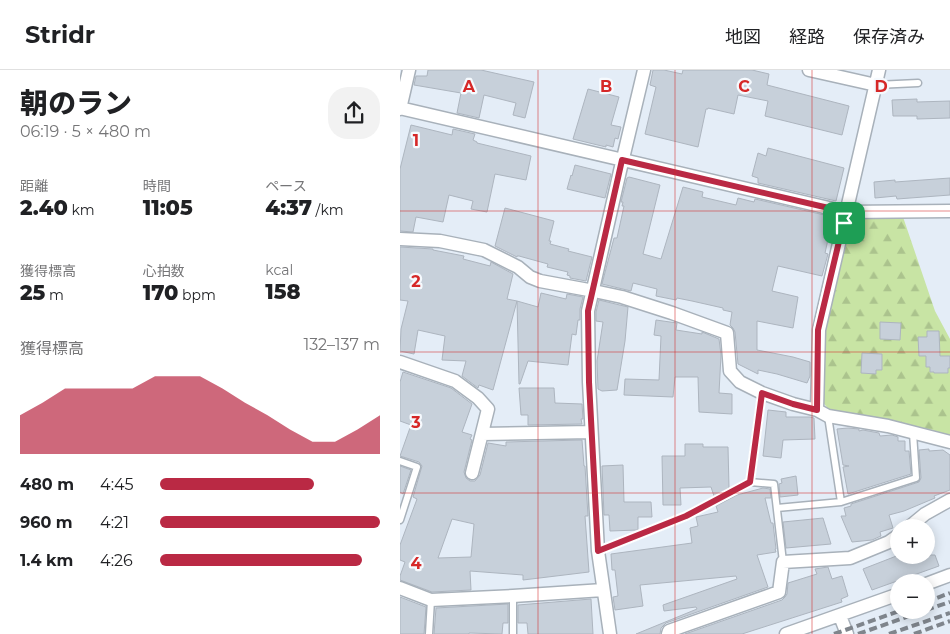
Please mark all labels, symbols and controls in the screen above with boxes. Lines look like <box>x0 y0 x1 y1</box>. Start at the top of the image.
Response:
text: Stridr <box>25 20 95 49</box>
text: 地図 <box>725 26 761 48</box>
text: 経路 <box>789 26 825 48</box>
text: 保存済み <box>853 26 925 48</box>
text: A <box>462 77 476 96</box>
text: B <box>600 77 612 96</box>
text: C <box>738 77 750 96</box>
text: D <box>874 77 888 96</box>
text: 朝のラン <box>20 86 132 120</box>
button: share <box>328 87 380 139</box>
text: 06:19 · 5 × 480 m <box>20 122 151 141</box>
text: 1 <box>413 131 419 150</box>
text: 距離 <box>20 177 48 195</box>
text: 時間 <box>143 177 171 195</box>
text: ペース <box>265 177 307 195</box>
text: 2.40 <box>20 195 68 220</box>
text: 11:05 <box>143 195 193 220</box>
text: 4:37 <box>265 195 312 220</box>
text: km <box>68 201 95 219</box>
text: /km <box>312 201 344 219</box>
pin <box>823 202 865 244</box>
icon: arrive <box>830 209 858 237</box>
text: kcal <box>265 261 293 279</box>
text: 獲得標高 <box>20 262 76 280</box>
text: 心拍数 <box>143 262 185 280</box>
text: 2 <box>411 272 421 291</box>
text: 158 <box>265 279 301 304</box>
text: 25 <box>20 280 45 305</box>
text: 170 <box>143 280 178 305</box>
text: m <box>45 286 64 304</box>
text: bpm <box>178 286 216 304</box>
text: 132–137 m <box>303 335 380 354</box>
text: 獲得標高 <box>20 339 84 358</box>
text: 3 <box>410 413 421 432</box>
text: 480 m <box>20 475 74 494</box>
text: 4:45 <box>100 475 134 494</box>
text: 960 m <box>20 513 73 532</box>
text: 4:21 <box>100 513 129 532</box>
map controls <box>890 519 935 619</box>
button: + <box>890 519 935 564</box>
text: 1.4 km <box>20 551 73 570</box>
text: 4:26 <box>100 551 133 570</box>
text: 4 <box>410 554 422 573</box>
button: − <box>890 574 935 619</box>

